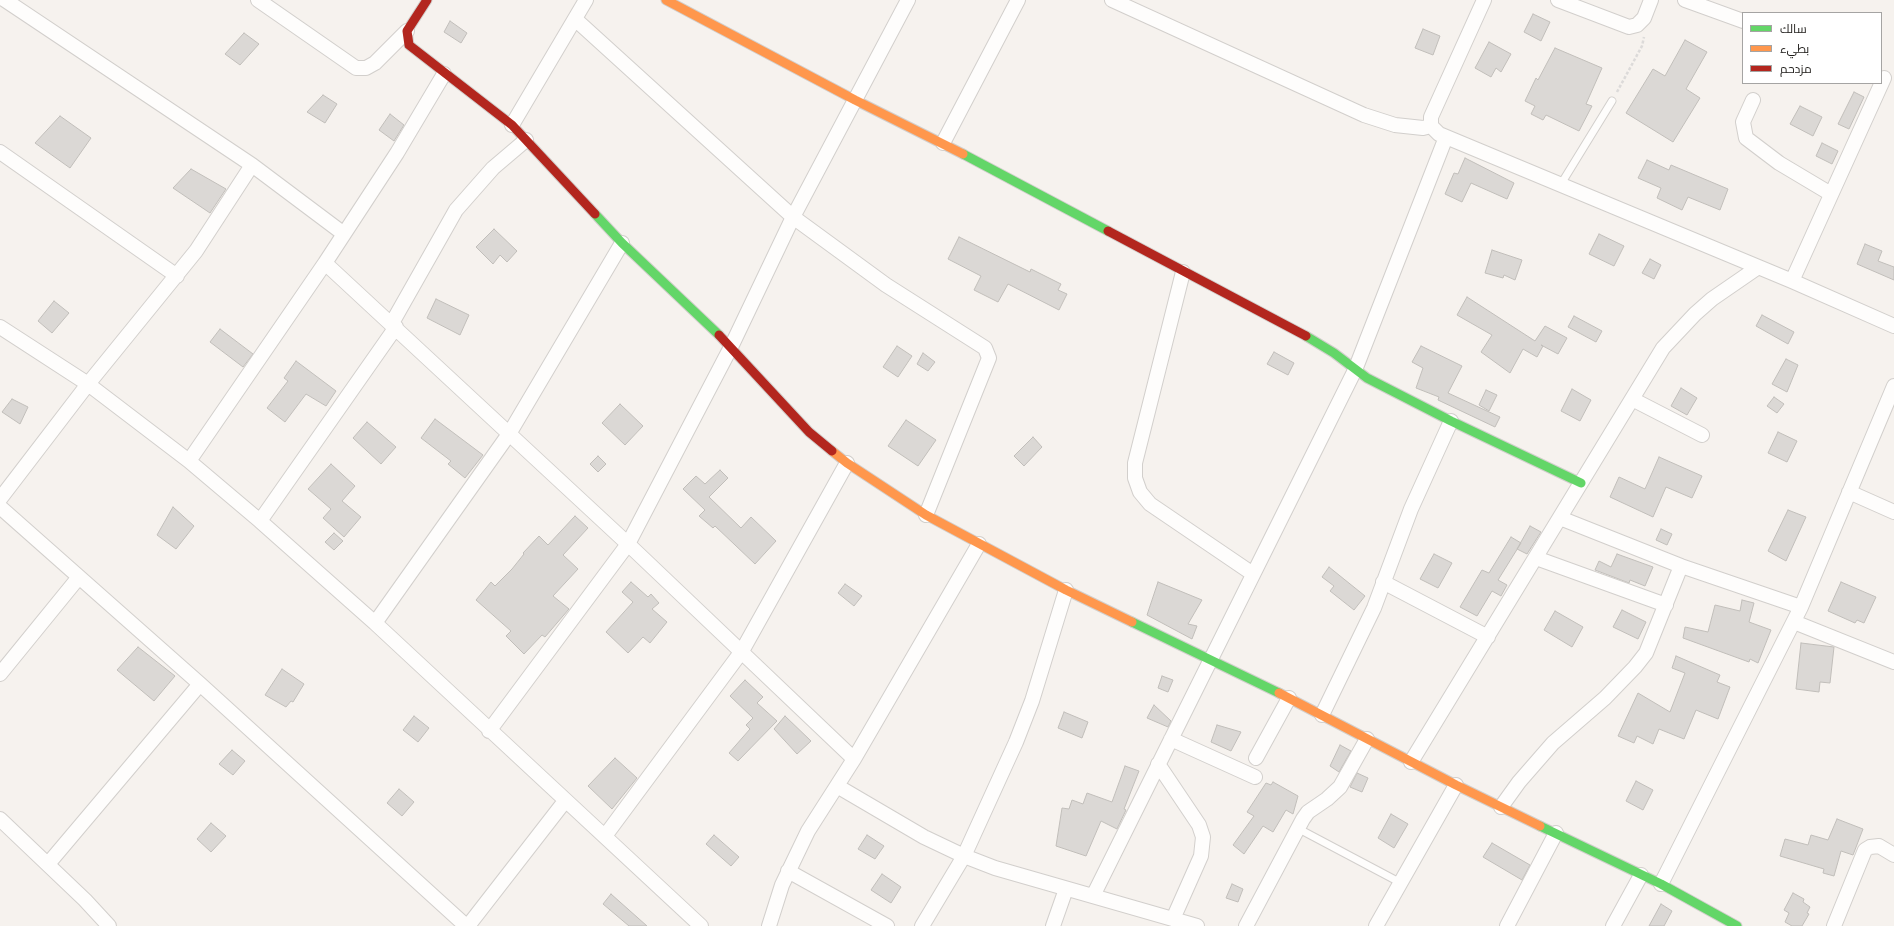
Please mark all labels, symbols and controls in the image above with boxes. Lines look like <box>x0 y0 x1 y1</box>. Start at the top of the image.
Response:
legend <box>1742 12 1882 84</box>
text: سالك <box>1780 21 1807 36</box>
text: بطيء <box>1780 41 1809 56</box>
text: مزدحم <box>1780 61 1812 76</box>

